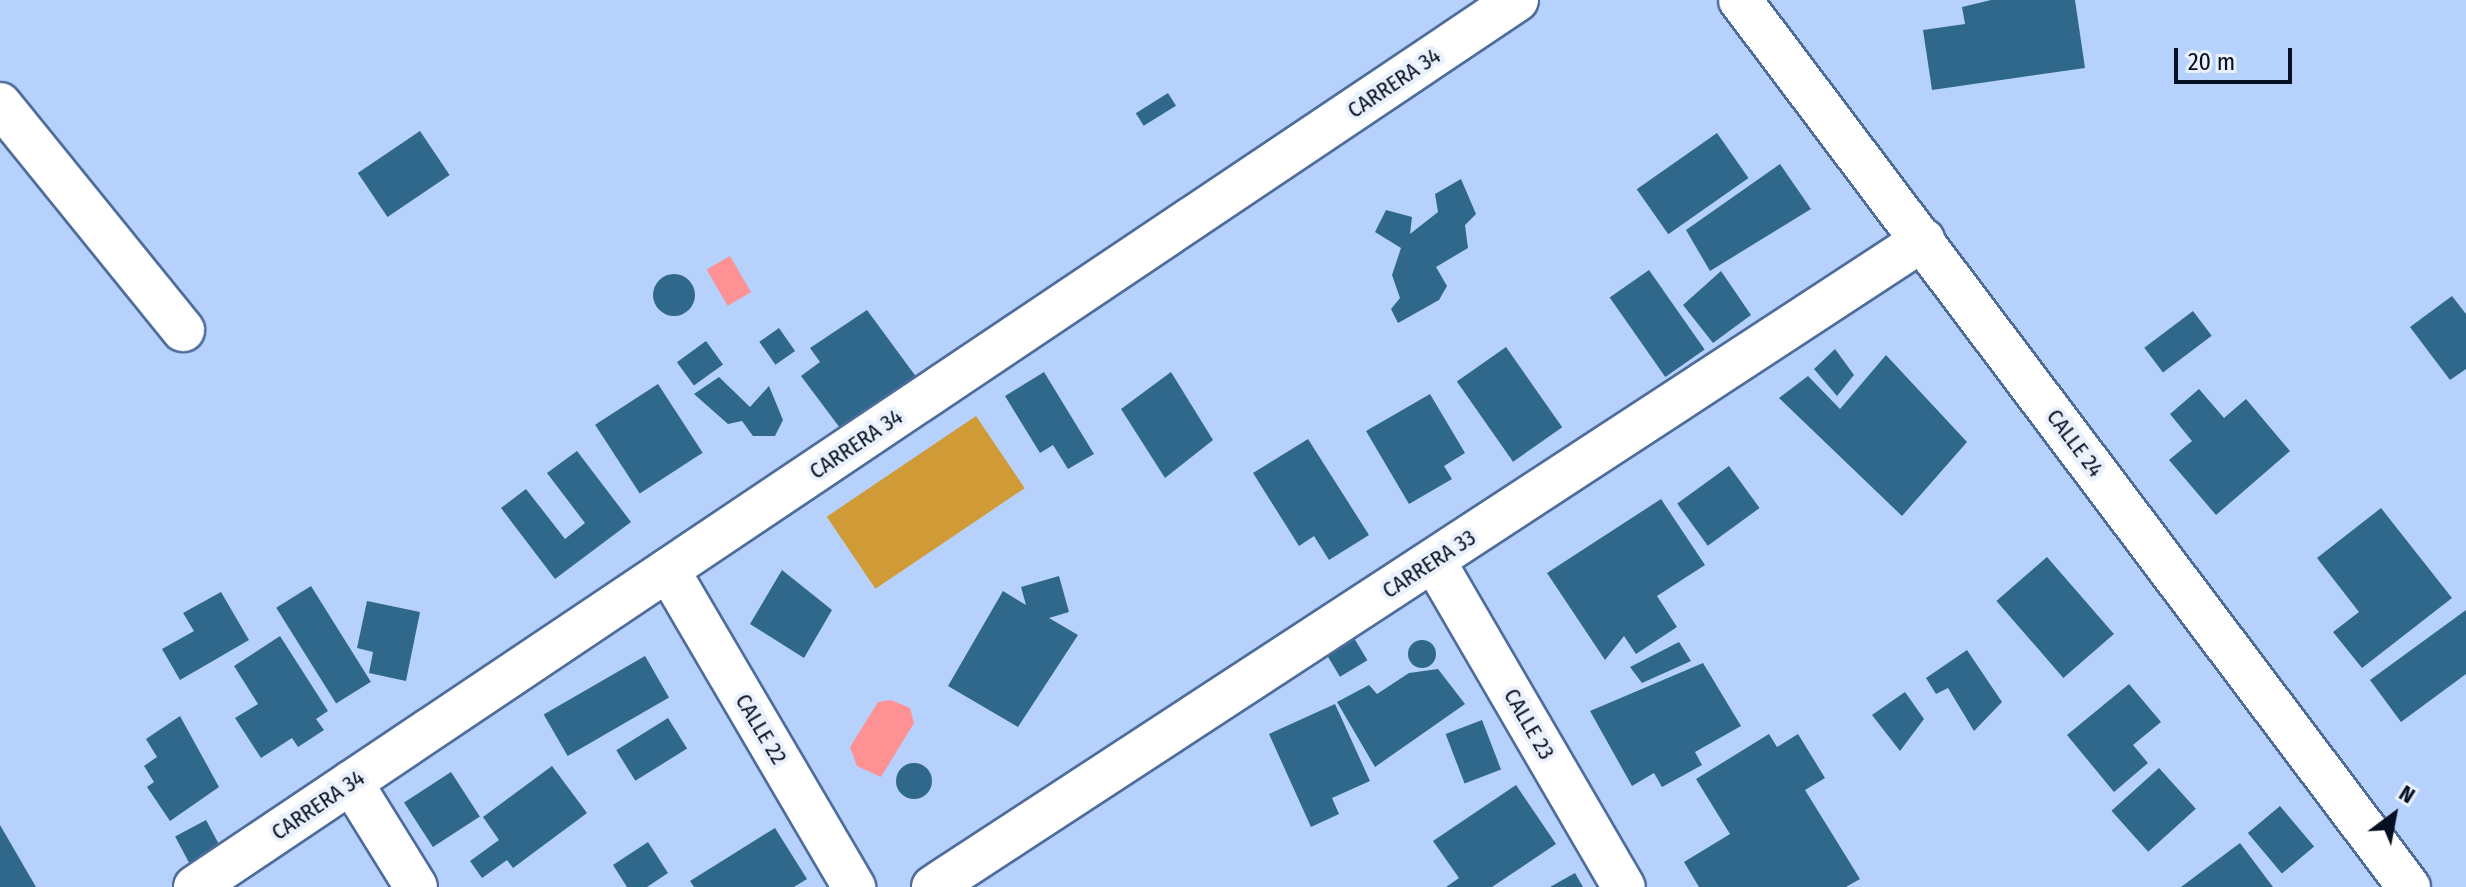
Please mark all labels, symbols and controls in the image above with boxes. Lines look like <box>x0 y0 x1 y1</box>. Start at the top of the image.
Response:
scale bar <box>2178 32 2296 82</box>
street label: CARRERA 34 <box>1343 42 1445 124</box>
text: 20 m <box>2188 48 2235 76</box>
street label: CARRERA 34 <box>805 403 907 485</box>
street label: CALLE 24 <box>2041 404 2109 482</box>
street label: CARRERA 33 <box>1378 524 1480 604</box>
street label: CALLE 23 <box>1498 684 1560 764</box>
street label: CALLE 22 <box>730 689 792 769</box>
street label: CARRERA 34 <box>267 764 369 846</box>
north arrow <box>2354 775 2434 855</box>
text: N <box>2394 779 2420 809</box>

